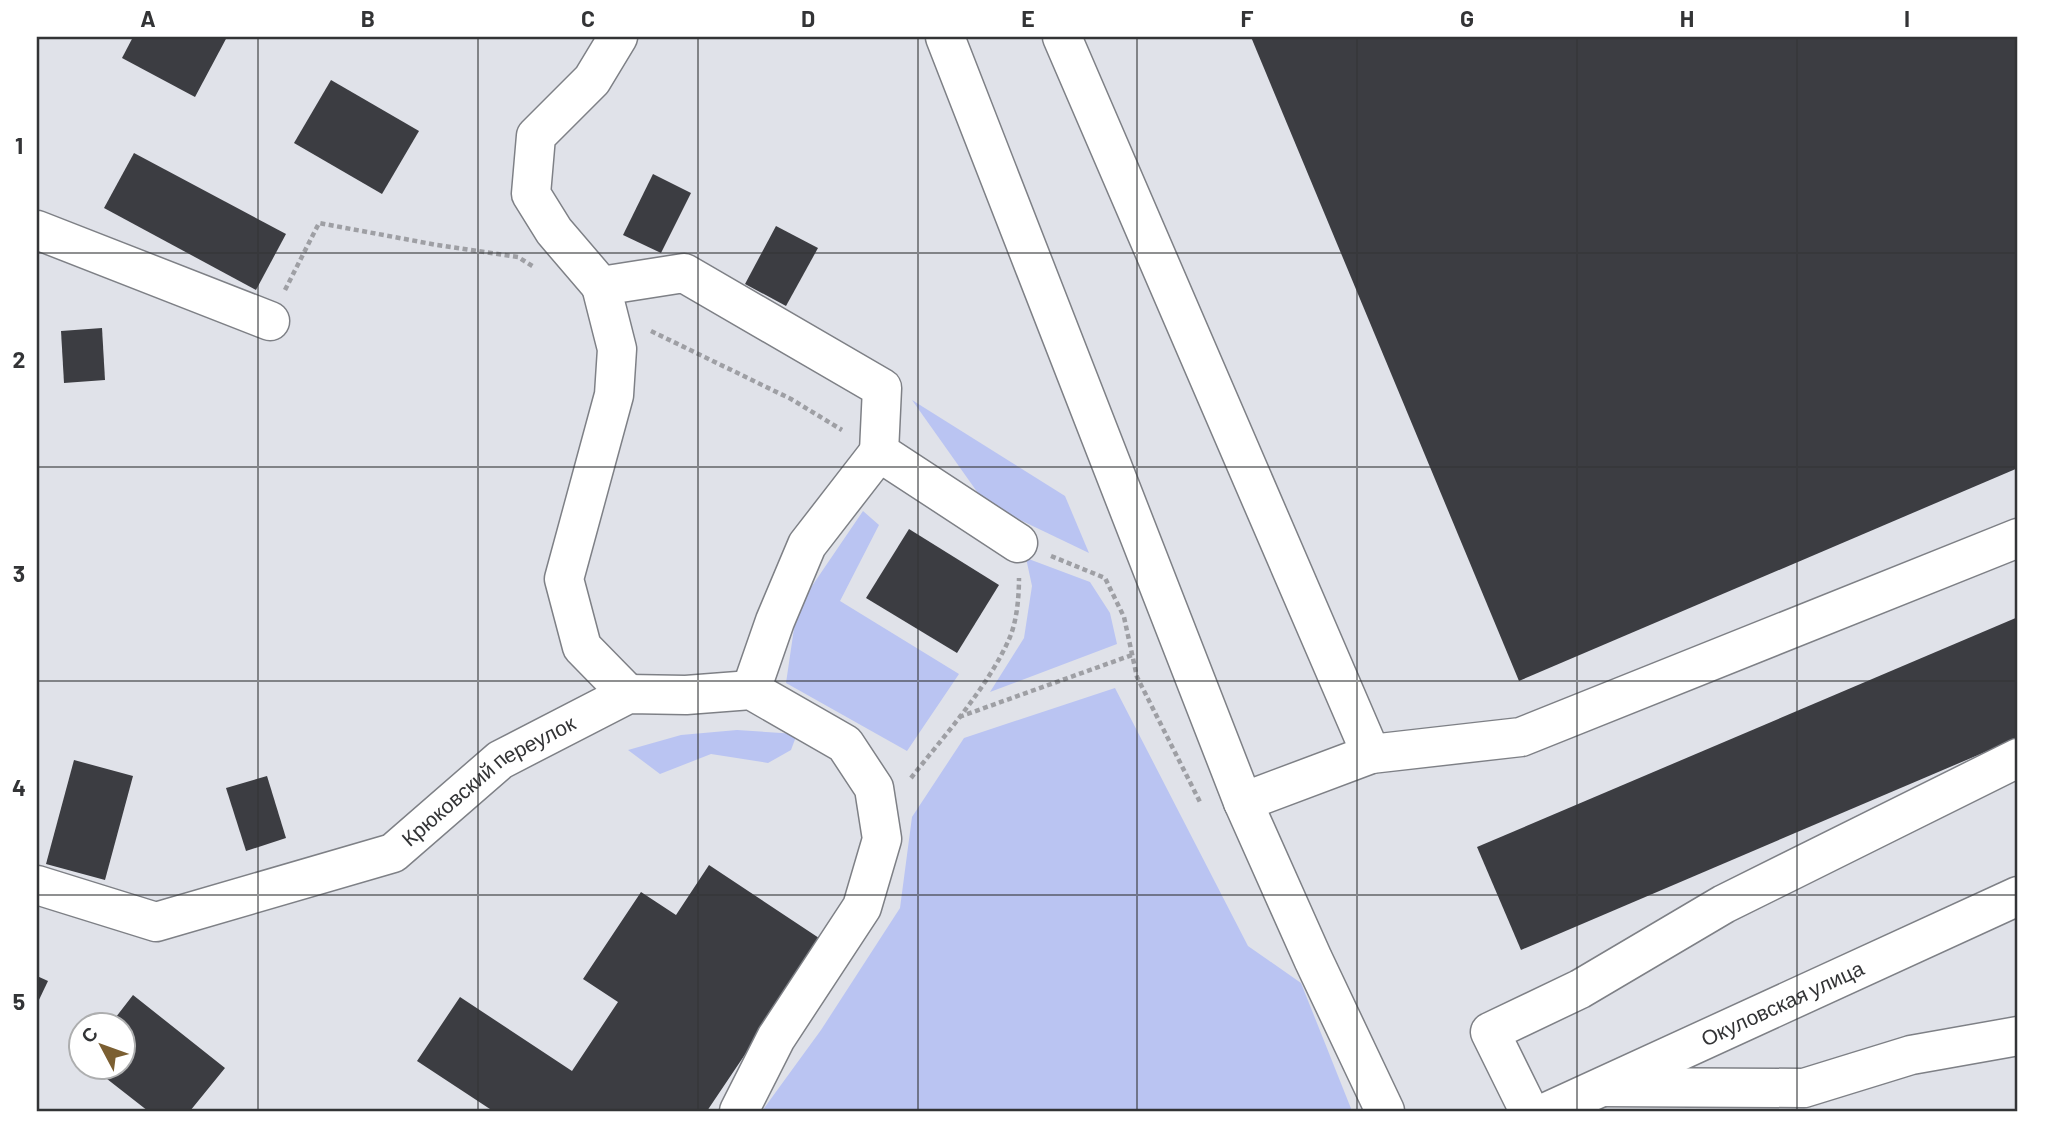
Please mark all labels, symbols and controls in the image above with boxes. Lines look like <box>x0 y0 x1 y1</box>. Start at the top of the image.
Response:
text: A <box>140 4 156 32</box>
text: B <box>361 4 375 32</box>
text: C <box>581 4 595 32</box>
text: D <box>801 4 815 32</box>
text: E <box>1021 4 1035 32</box>
text: F <box>1241 4 1254 32</box>
text: G <box>1460 4 1474 32</box>
text: H <box>1680 4 1694 32</box>
text: I <box>1904 4 1910 32</box>
text: 1 <box>15 131 23 159</box>
text: 2 <box>13 345 25 373</box>
text: 3 <box>13 559 25 587</box>
street label: Крюковский переулок <box>396 709 580 851</box>
text: 4 <box>12 773 26 801</box>
street label: Окуловская улица <box>1697 954 1868 1051</box>
text: 5 <box>13 987 25 1015</box>
north arrow <box>66 1012 136 1082</box>
text: С <box>76 1022 102 1047</box>

